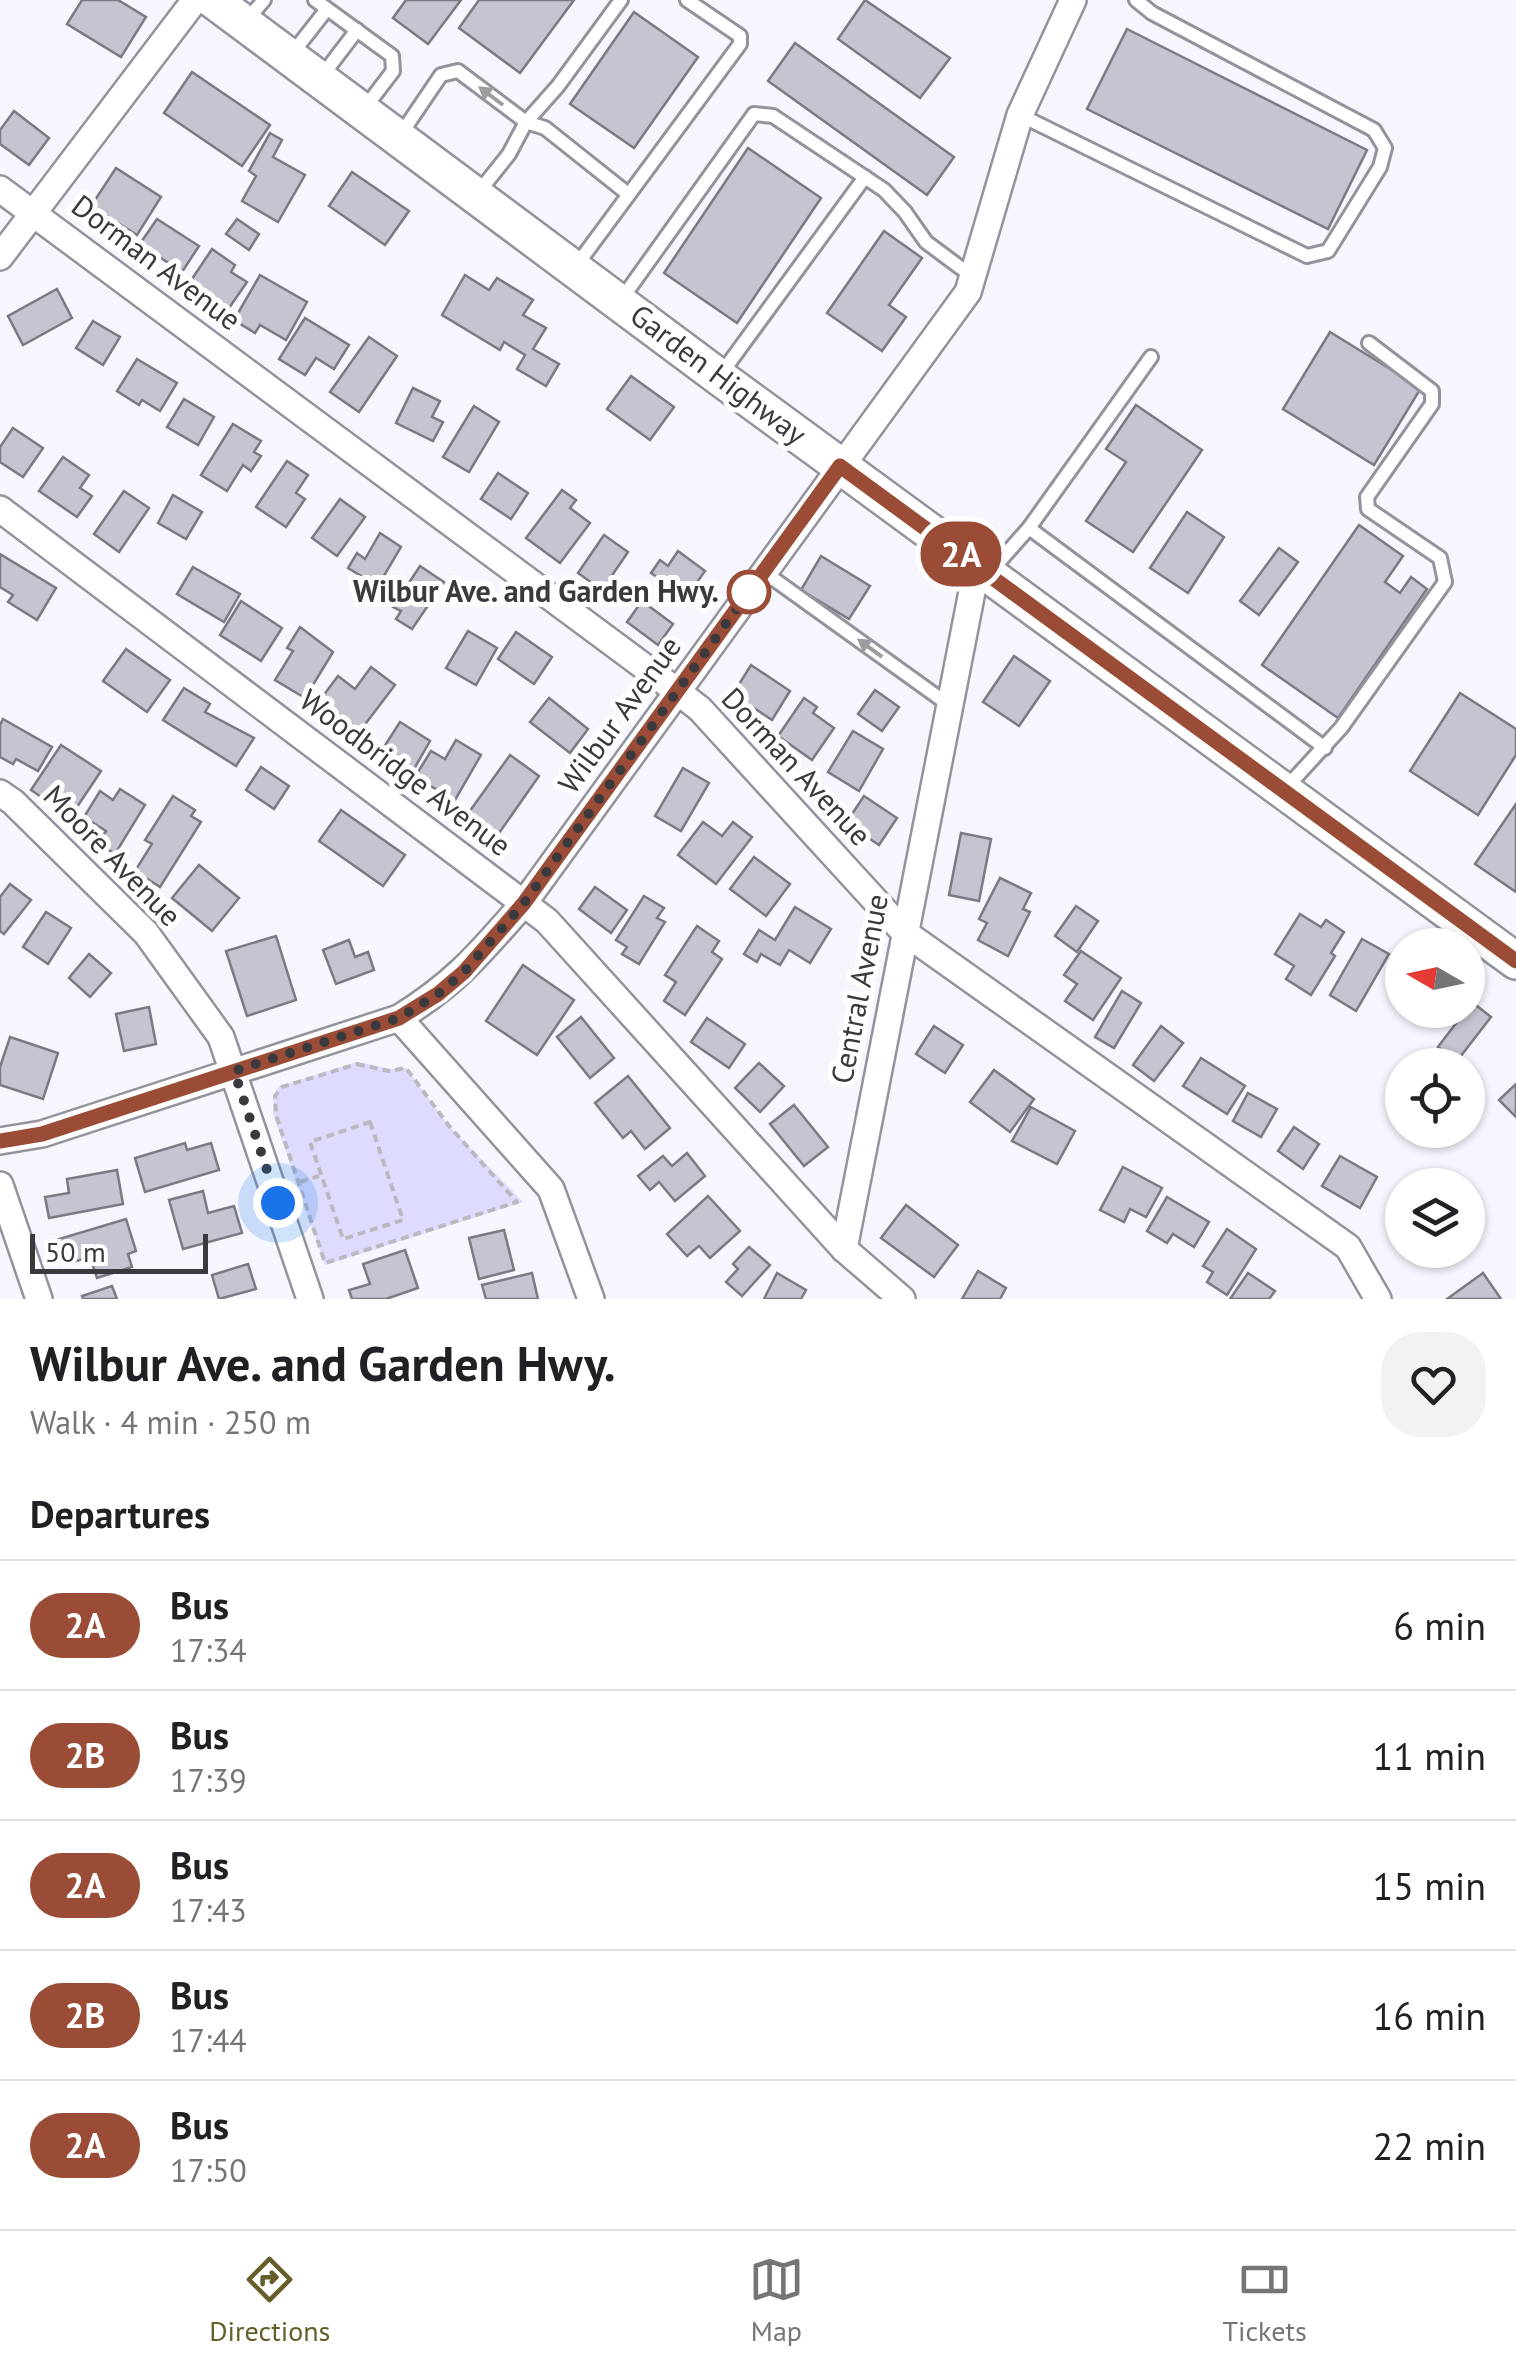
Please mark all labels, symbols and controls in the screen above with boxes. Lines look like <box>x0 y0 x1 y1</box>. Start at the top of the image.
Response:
one-way arrow <box>478 86 504 106</box>
street label: Dorman Avenue <box>64 185 249 338</box>
street label: Garden Highway <box>623 295 815 453</box>
line badge: 2A <box>916 522 1006 586</box>
text: 2A <box>940 531 982 577</box>
place label: Wilbur Ave. and Garden Hwy. <box>353 571 719 610</box>
marker: Wilbur Ave. and Garden Hwy. <box>728 571 770 613</box>
street label: Wilbur Avenue <box>549 628 689 800</box>
one-way arrow <box>857 639 883 658</box>
street label: Dorman Avenue <box>714 679 880 853</box>
street label: Woodbridge Avenue <box>293 680 519 864</box>
street label: Moore Avenue <box>36 776 190 934</box>
street label: Central Avenue <box>821 891 896 1087</box>
north arrow <box>1385 928 1485 1028</box>
map controls <box>1385 928 1485 1268</box>
button: locate <box>1385 1048 1485 1148</box>
button: layers <box>1385 1168 1485 1268</box>
your location <box>253 1178 303 1228</box>
scale bar <box>30 1229 208 1274</box>
text: 50 m <box>45 1233 106 1270</box>
text: Wilbur Ave. and Garden Hwy. <box>30 1332 616 1394</box>
button: heart <box>1381 1332 1486 1437</box>
text: Walk · 4 min · 250 m <box>30 1401 311 1443</box>
text: Departures <box>30 1489 210 1538</box>
text: Bus <box>170 1580 229 1629</box>
text: 6 min <box>1393 1601 1486 1650</box>
text: 2A <box>64 1602 106 1648</box>
text: 17:34 <box>170 1629 247 1671</box>
text: Bus <box>170 1710 229 1759</box>
text: 11 min <box>1373 1731 1486 1780</box>
text: 2B <box>65 1732 105 1778</box>
text: 17:39 <box>170 1759 247 1801</box>
text: Bus <box>170 1840 229 1889</box>
text: 15 min <box>1373 1861 1486 1910</box>
text: 2A <box>64 1862 106 1908</box>
text: 17:43 <box>170 1889 247 1931</box>
text: Bus <box>170 1970 229 2019</box>
text: 16 min <box>1373 1991 1486 2040</box>
text: 2B <box>65 1992 105 2038</box>
text: 17:44 <box>170 2019 247 2061</box>
text: Bus <box>170 2100 229 2149</box>
text: 22 min <box>1373 2121 1486 2170</box>
text: 2A <box>64 2122 106 2168</box>
text: 17:50 <box>170 2149 247 2191</box>
tab: Directions <box>209 2252 330 2349</box>
tab: Map <box>749 2252 804 2349</box>
tab: Tickets <box>1222 2252 1307 2349</box>

